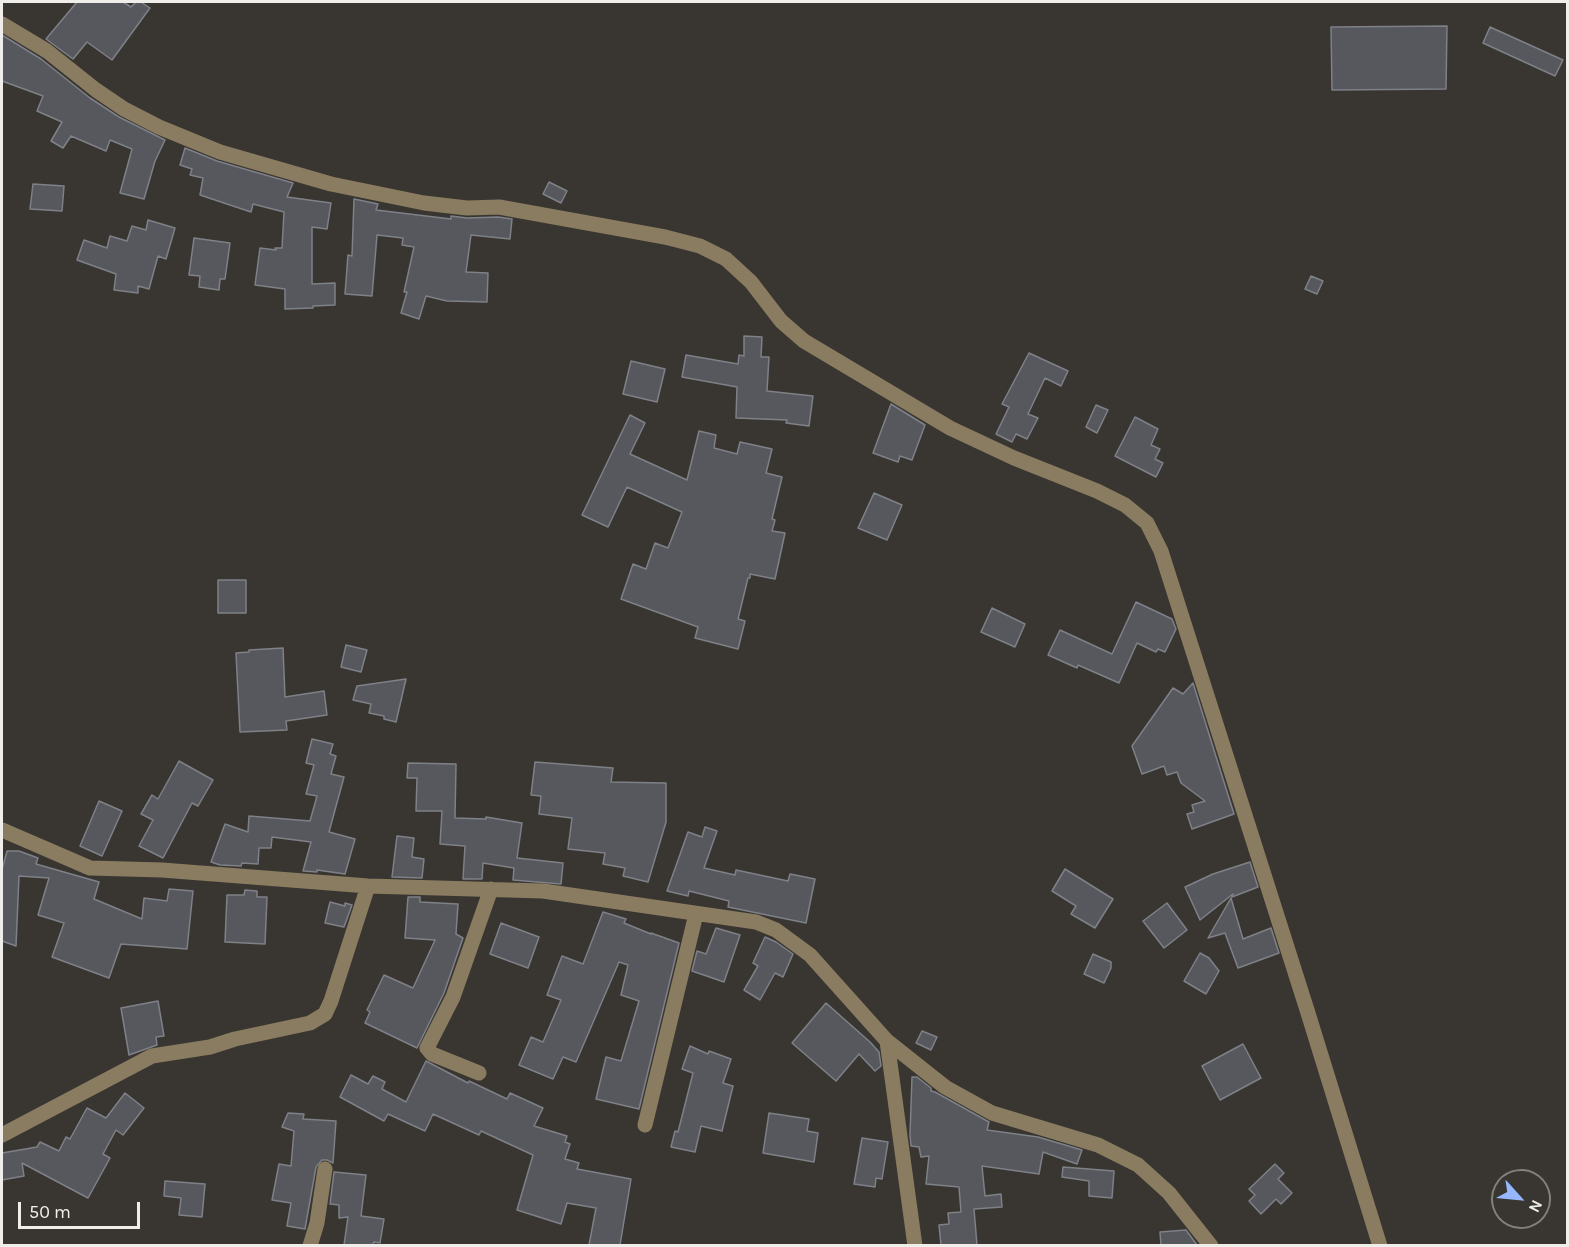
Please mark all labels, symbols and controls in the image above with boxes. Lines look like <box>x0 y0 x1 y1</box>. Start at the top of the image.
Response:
north arrow <box>1491 1169 1551 1229</box>
scale bar <box>21 1190 142 1228</box>
text: N <box>1525 1197 1547 1216</box>
text: 50 m <box>29 1201 71 1223</box>

